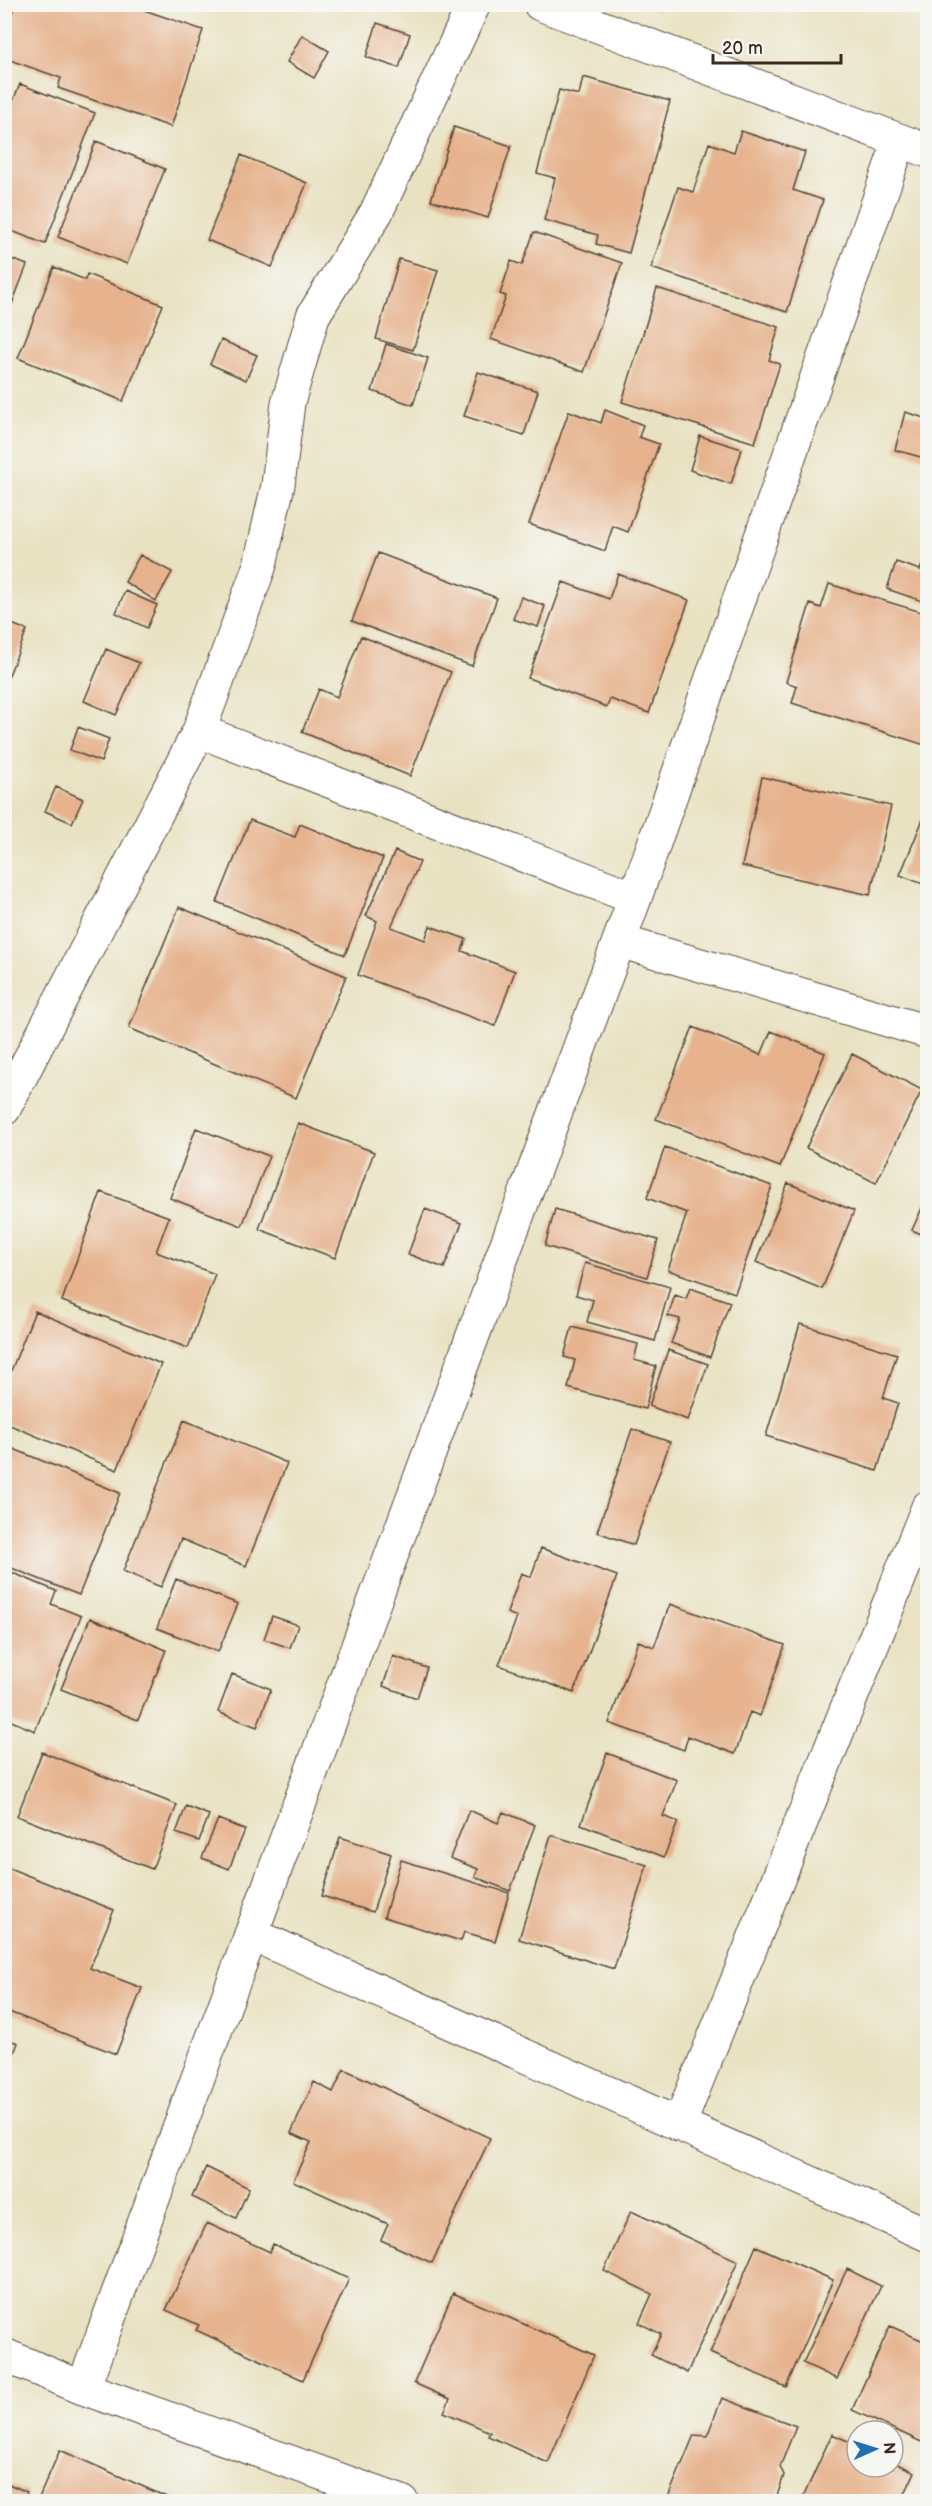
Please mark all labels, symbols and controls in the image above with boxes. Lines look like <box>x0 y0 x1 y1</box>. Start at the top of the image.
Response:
scale bar <box>713 27 840 65</box>
text: 20 m <box>722 38 763 59</box>
north arrow <box>845 2419 905 2479</box>
text: N <box>879 2442 898 2455</box>

